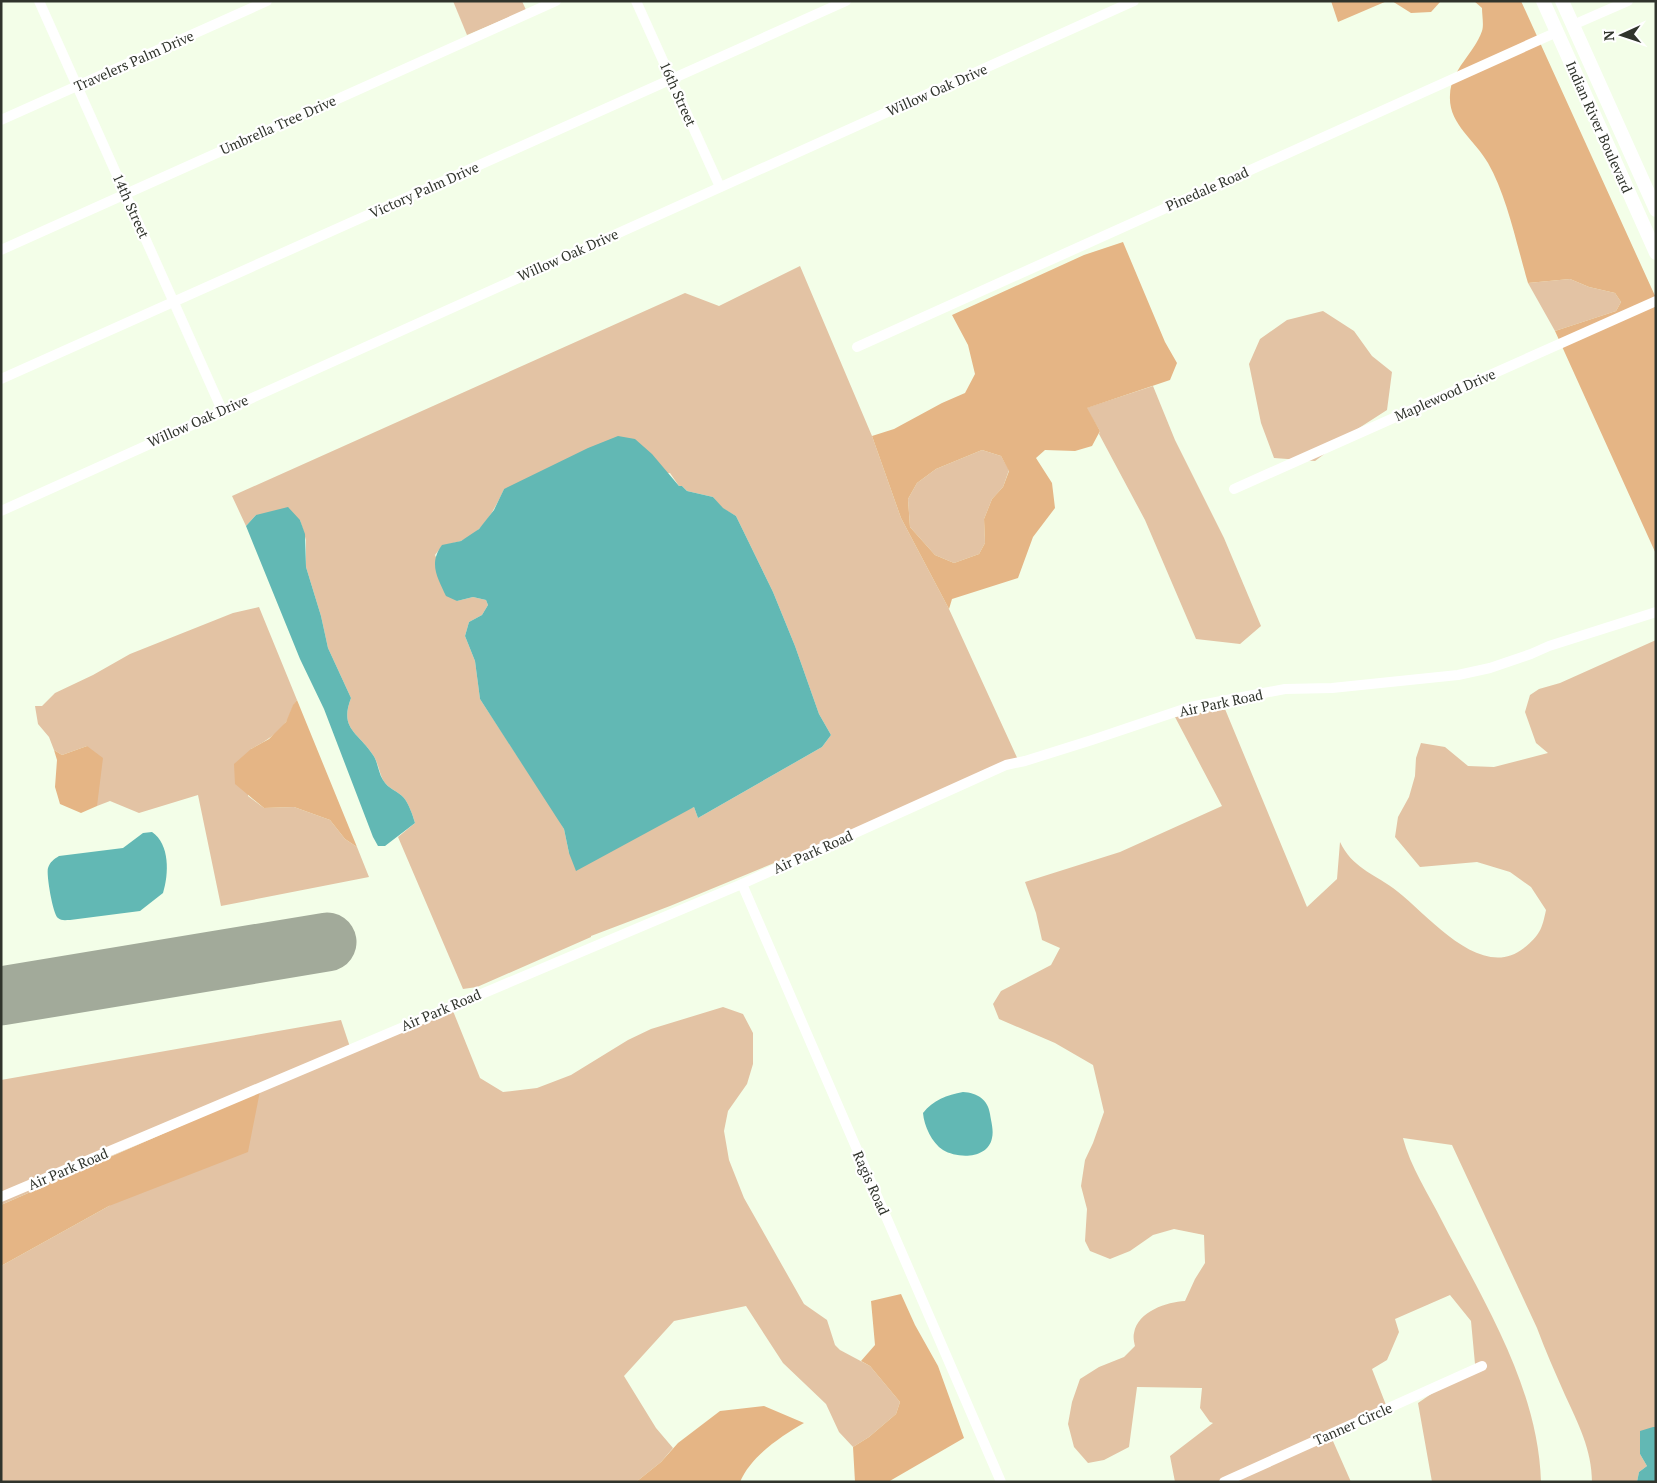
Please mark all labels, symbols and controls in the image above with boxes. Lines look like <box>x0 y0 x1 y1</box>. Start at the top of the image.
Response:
north arrow <box>1597 10 1647 60</box>
street label: Travelers Palm Drive <box>71 26 197 95</box>
text: N <box>1599 30 1618 42</box>
street label: 16th Street <box>656 58 702 130</box>
street label: Indian River Boulevard <box>1562 58 1637 196</box>
street label: Willow Oak Drive <box>883 59 990 120</box>
street label: Umbrella Tree Drive <box>217 90 339 159</box>
street label: Victory Palm Drive <box>366 157 481 222</box>
street label: Pinedale Road <box>1162 162 1251 215</box>
street label: 14th Street <box>109 170 155 242</box>
street label: Willow Oak Drive <box>514 224 621 285</box>
street label: Maplewood Drive <box>1391 364 1498 425</box>
street label: Willow Oak Drive <box>144 390 251 451</box>
street label: Air Park Road <box>1177 684 1265 721</box>
street label: Air Park Road <box>770 825 856 878</box>
street label: Air Park Road <box>398 984 484 1035</box>
street label: Air Park Road <box>25 1143 111 1194</box>
street label: Ragis Road <box>849 1148 894 1218</box>
street label: Tanner Circle <box>1310 1398 1395 1449</box>

